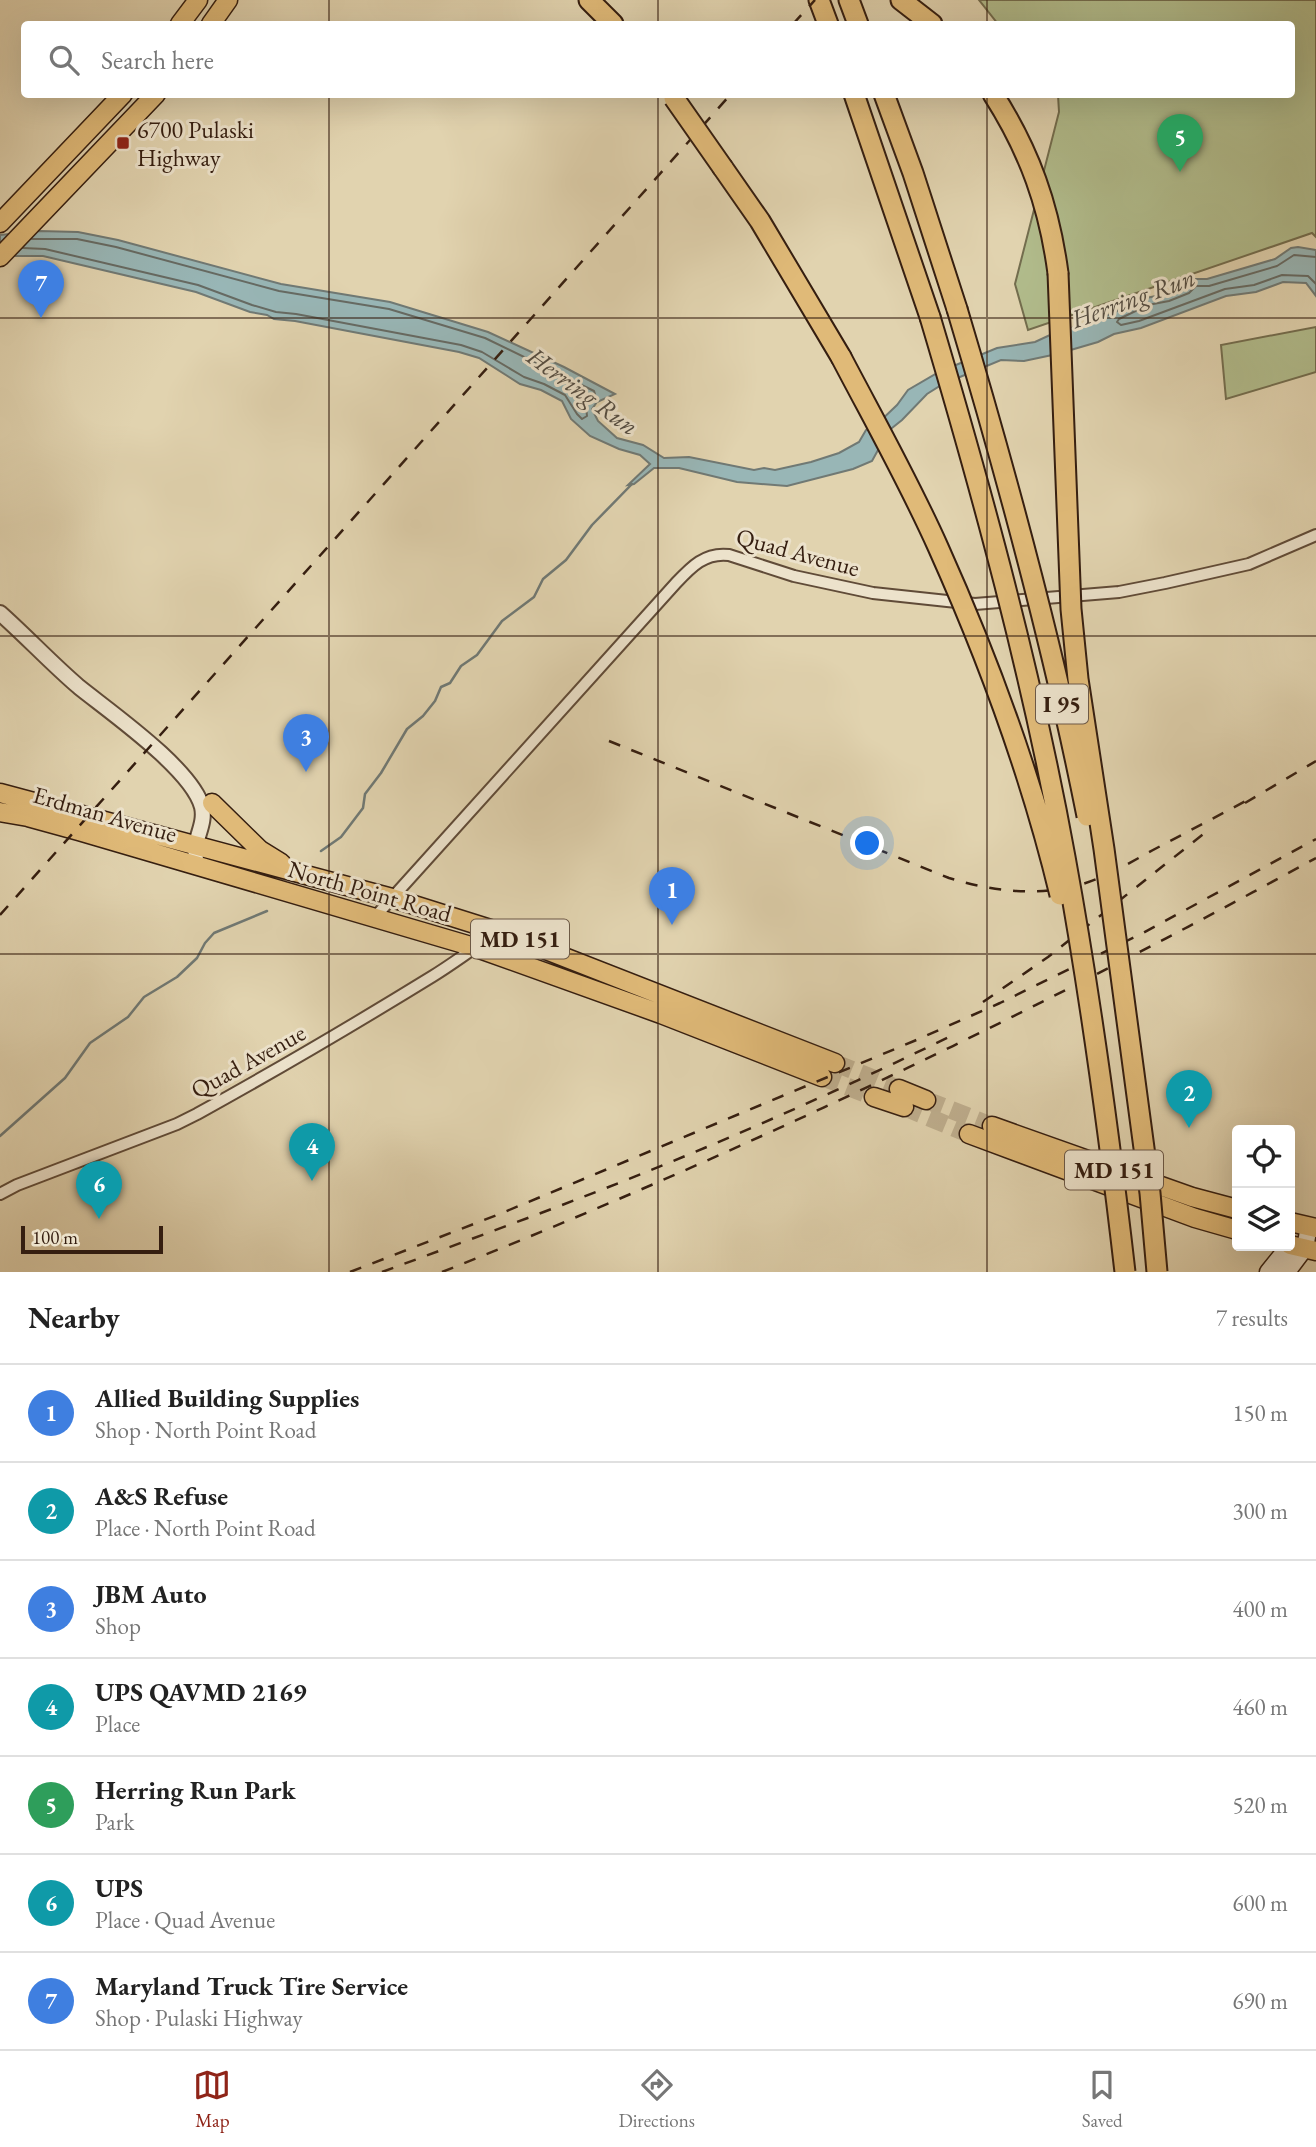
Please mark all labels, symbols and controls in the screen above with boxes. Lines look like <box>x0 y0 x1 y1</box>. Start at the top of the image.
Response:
search box <box>21 21 1295 98</box>
icon: search <box>45 41 83 79</box>
text: Search here <box>101 43 214 77</box>
place label: 6700 Pulaski Highway <box>137 114 254 173</box>
pin: 5 <box>1157 114 1203 172</box>
marker: 6700 Pulaski Highway <box>115 135 131 151</box>
pin: 7 <box>18 260 64 318</box>
water label: Herring Run <box>1065 260 1200 336</box>
water label: Herring Run <box>520 339 645 443</box>
street label: Quad Avenue <box>733 521 863 583</box>
road number: I 95 <box>1036 684 1088 724</box>
pin: 3 <box>283 714 329 772</box>
street label: Erdman Avenue <box>29 779 181 849</box>
your location <box>850 826 884 860</box>
street label: North Point Road <box>285 853 456 929</box>
pin: 1 <box>649 867 695 925</box>
road number: MD 151 <box>471 920 569 958</box>
street label: Quad Avenue <box>185 1017 311 1105</box>
pin: 2 <box>1166 1070 1212 1128</box>
pin: 4 <box>289 1123 335 1181</box>
map controls <box>1232 1125 1295 1251</box>
button: locate <box>1232 1125 1295 1188</box>
road number: MD 151 <box>1065 1150 1163 1190</box>
pin: 6 <box>76 1161 122 1219</box>
button: layers <box>1232 1188 1295 1251</box>
scale bar <box>21 1223 163 1255</box>
text: 100 m <box>32 1225 78 1250</box>
text: Nearby <box>28 1298 120 1337</box>
text: 7 results <box>1216 1303 1288 1333</box>
text: Allied Building Supplies <box>95 1381 359 1415</box>
text: 1 <box>45 1398 57 1428</box>
text: 150 m <box>1232 1398 1288 1428</box>
text: Shop · North Point Road <box>95 1415 316 1445</box>
text: A&S Refuse <box>95 1479 228 1513</box>
text: 2 <box>45 1496 57 1526</box>
text: 300 m <box>1232 1496 1288 1526</box>
text: Place · North Point Road <box>95 1513 316 1543</box>
text: JBM Auto <box>95 1577 206 1611</box>
text: 3 <box>45 1594 57 1624</box>
text: 400 m <box>1232 1594 1288 1624</box>
text: Shop <box>95 1611 141 1641</box>
text: UPS QAVMD 2169 <box>95 1675 307 1709</box>
text: 4 <box>45 1692 57 1722</box>
text: 460 m <box>1232 1692 1288 1722</box>
text: Place <box>95 1709 140 1739</box>
text: Herring Run Park <box>95 1773 296 1807</box>
text: 5 <box>45 1790 57 1820</box>
text: 520 m <box>1232 1790 1288 1820</box>
text: Park <box>95 1807 134 1837</box>
text: UPS <box>95 1871 143 1905</box>
text: 6 <box>45 1888 57 1918</box>
text: 600 m <box>1232 1888 1288 1918</box>
text: Place · Quad Avenue <box>95 1905 275 1935</box>
text: Maryland Truck Tire Service <box>95 1969 408 2003</box>
text: 7 <box>45 1986 57 2016</box>
text: 690 m <box>1232 1986 1288 2016</box>
text: Shop · Pulaski Highway <box>95 2003 303 2033</box>
tab: Map <box>193 2066 231 2133</box>
tab: Directions <box>618 2066 695 2133</box>
tab: Saved <box>1082 2066 1123 2133</box>

